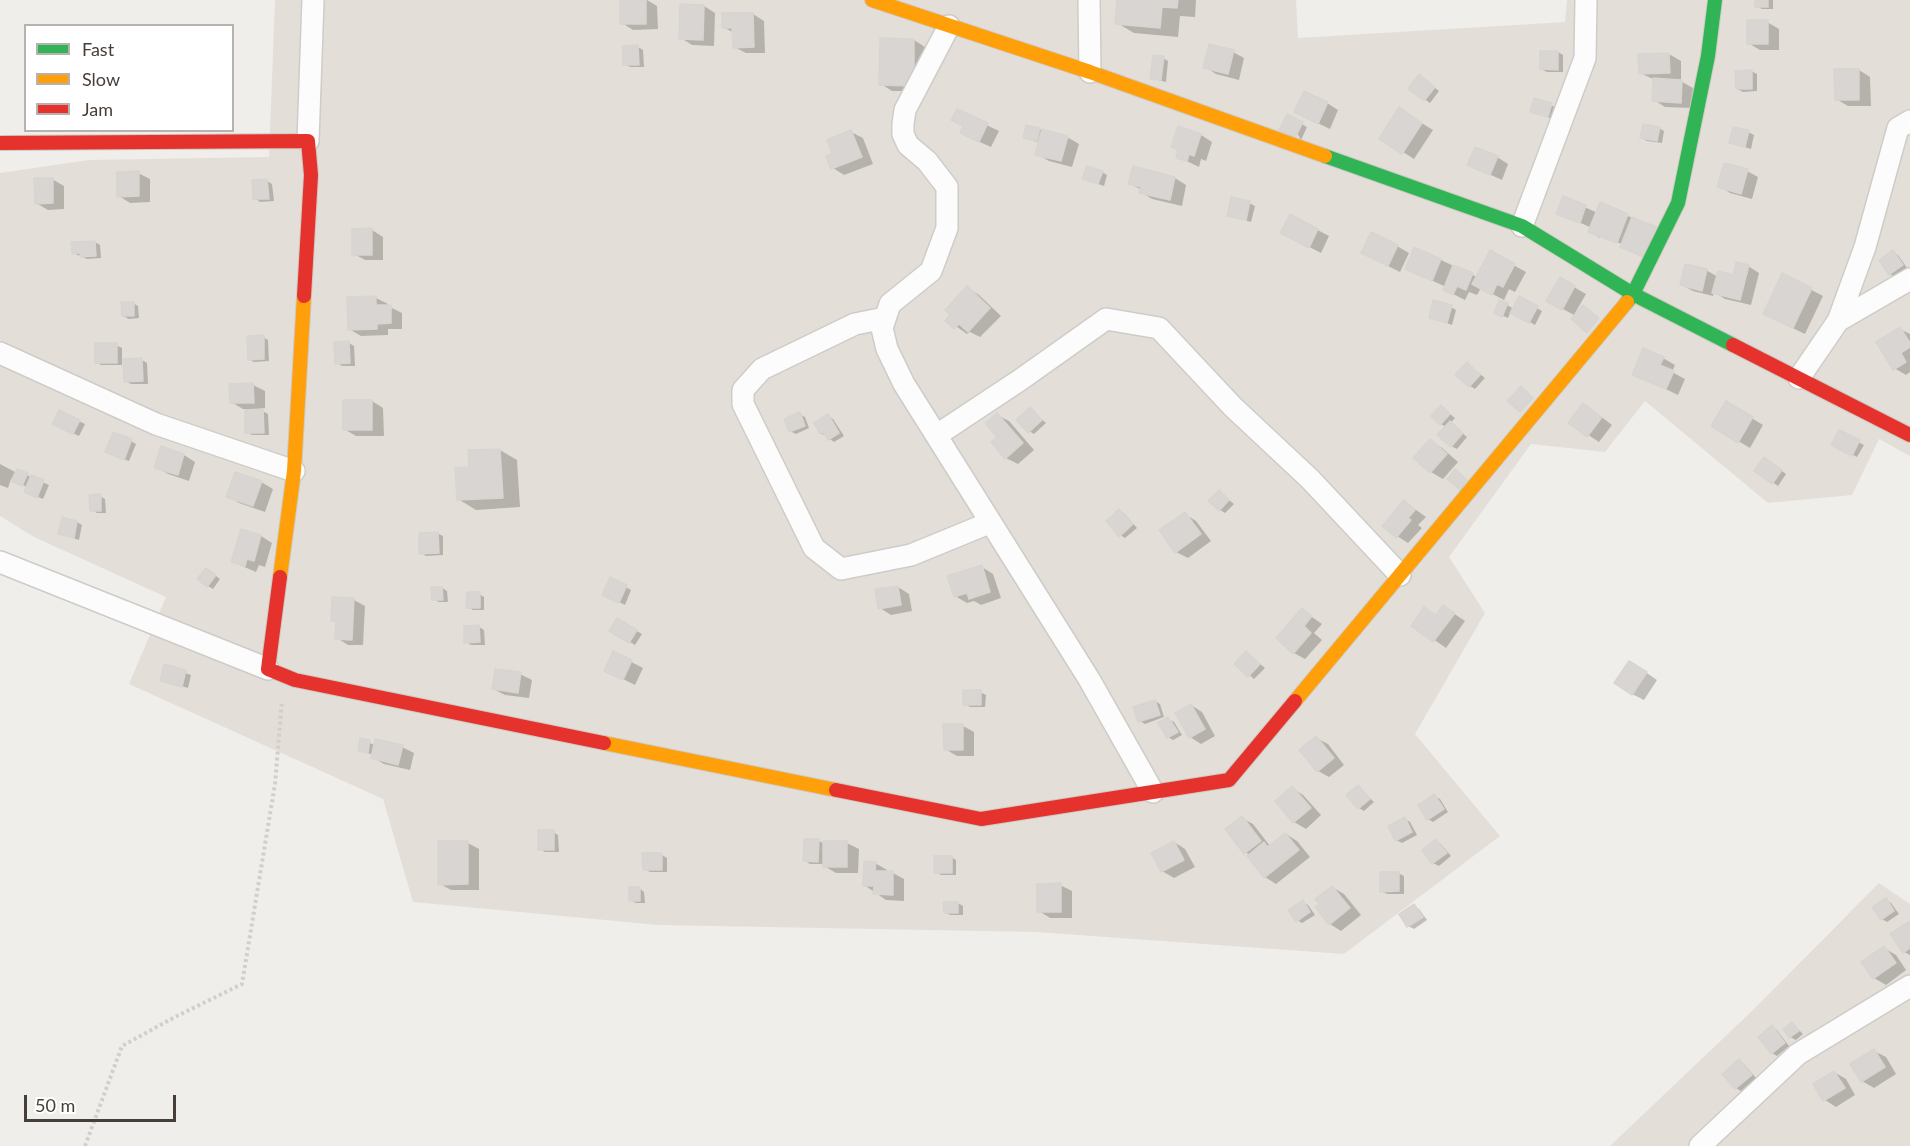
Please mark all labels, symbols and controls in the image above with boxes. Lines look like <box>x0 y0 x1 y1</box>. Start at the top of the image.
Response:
legend <box>24 24 234 132</box>
text: Fast <box>82 38 114 60</box>
text: Slow <box>82 68 120 90</box>
text: Jam <box>82 98 113 120</box>
scale bar <box>27 1083 178 1121</box>
text: 50 m <box>35 1094 75 1116</box>

